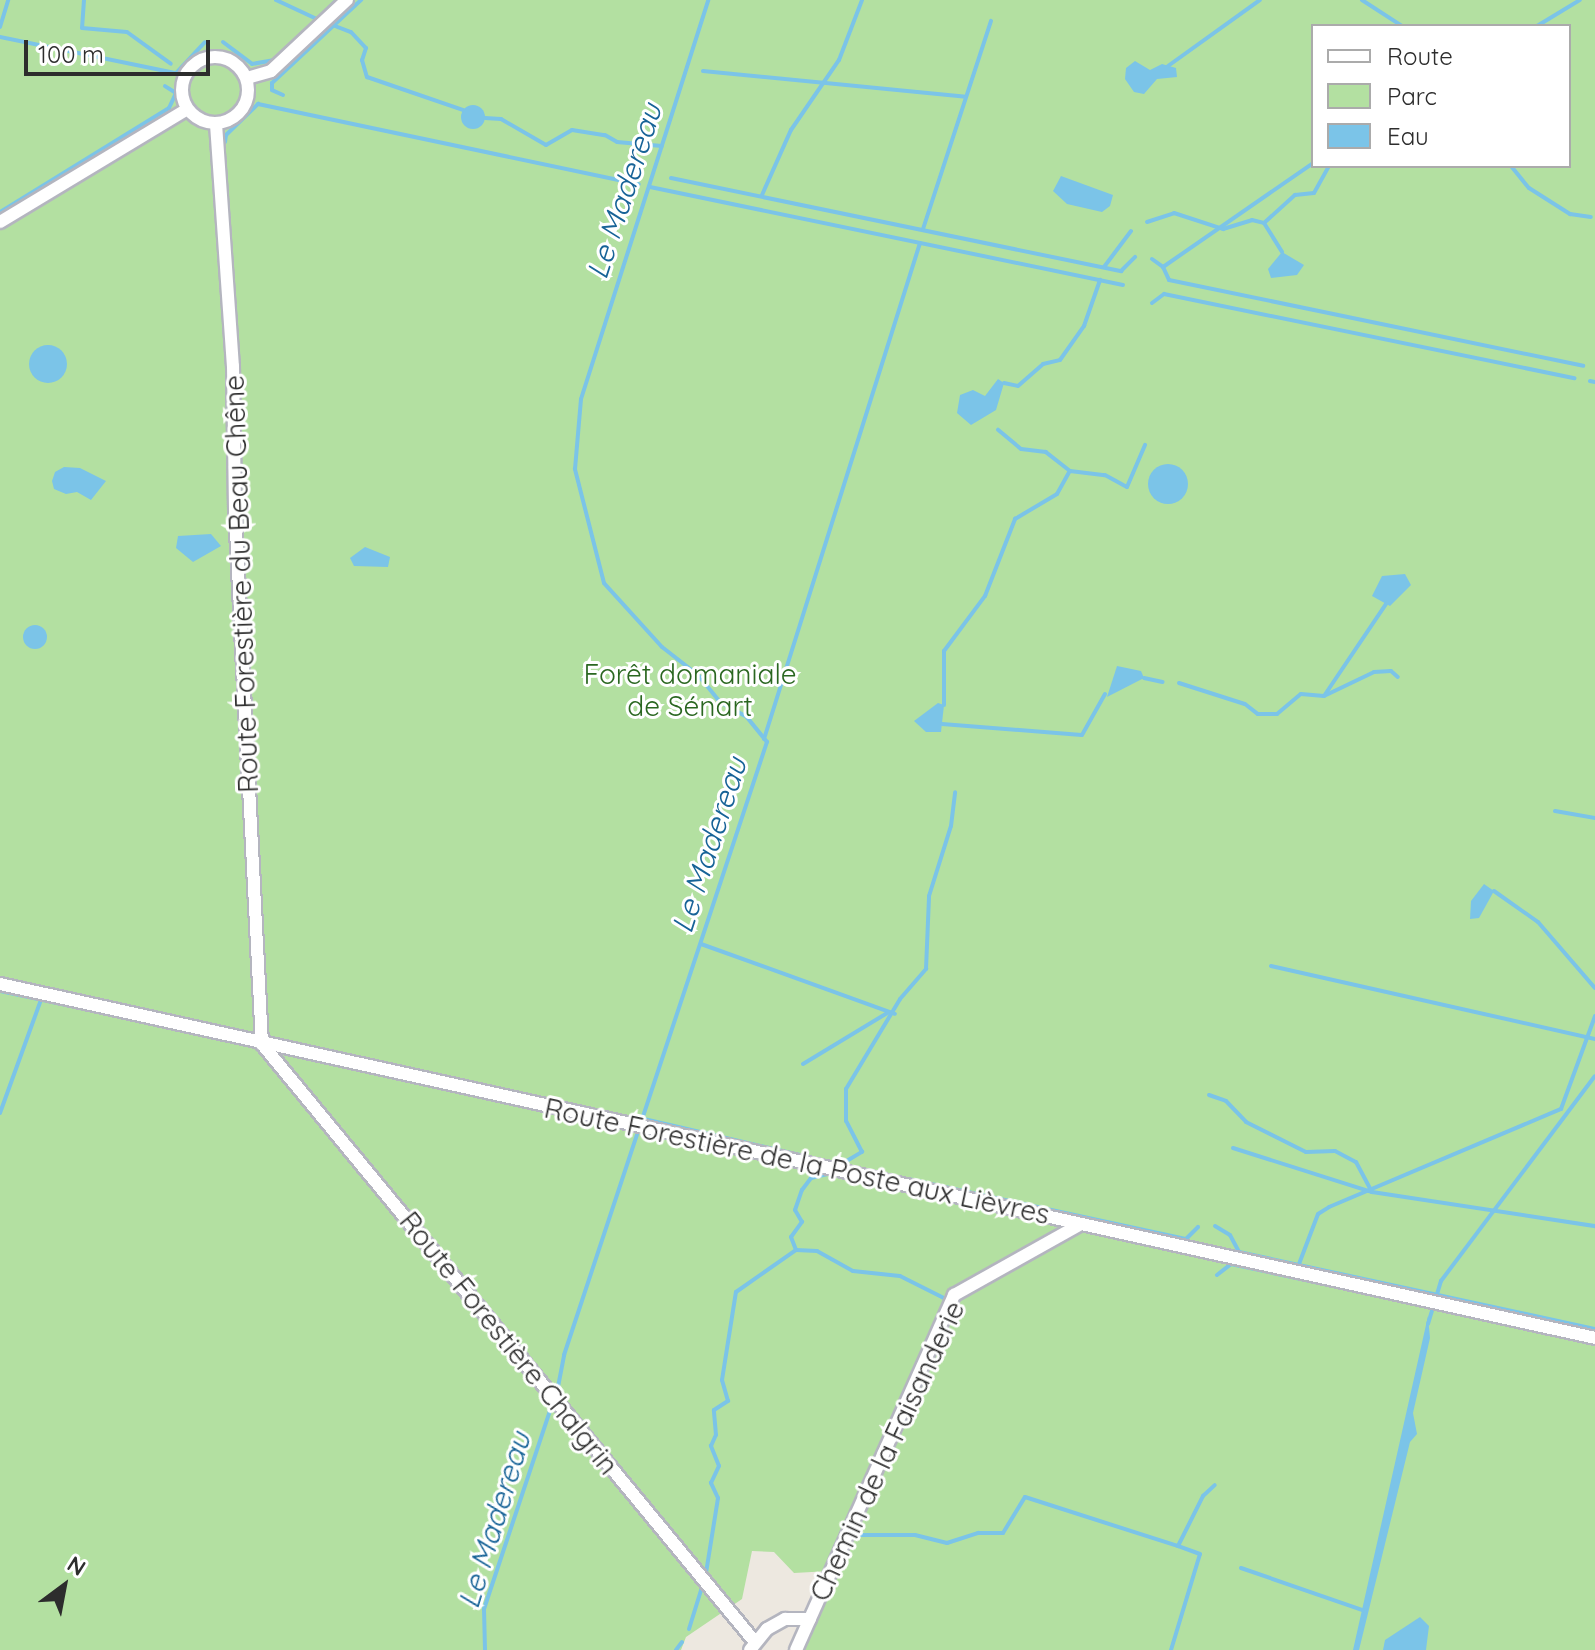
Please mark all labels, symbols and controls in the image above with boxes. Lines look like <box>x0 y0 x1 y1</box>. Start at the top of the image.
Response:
scale bar <box>28 24 214 74</box>
legend <box>1311 24 1571 168</box>
text: 100 m <box>38 39 104 69</box>
text: Route <box>1387 41 1453 71</box>
text: Parc <box>1387 81 1437 111</box>
water label: Le Madereau <box>579 99 669 283</box>
text: Eau <box>1387 121 1429 151</box>
street label: Route Forestière du Beau Chêne <box>217 375 265 793</box>
park label: Forêt domaniale de Sénart <box>584 657 796 723</box>
water label: Le Madereau <box>664 753 754 937</box>
street label: Route Forestière de la Poste aux Lièvres <box>541 1091 1053 1231</box>
street label: Route Forestière Chalgrin <box>393 1205 625 1481</box>
street label: Chemin de la Faisanderie <box>803 1296 971 1606</box>
water label: Le Madereau <box>450 1428 538 1612</box>
north arrow <box>24 1546 104 1626</box>
text: N <box>62 1549 91 1582</box>

